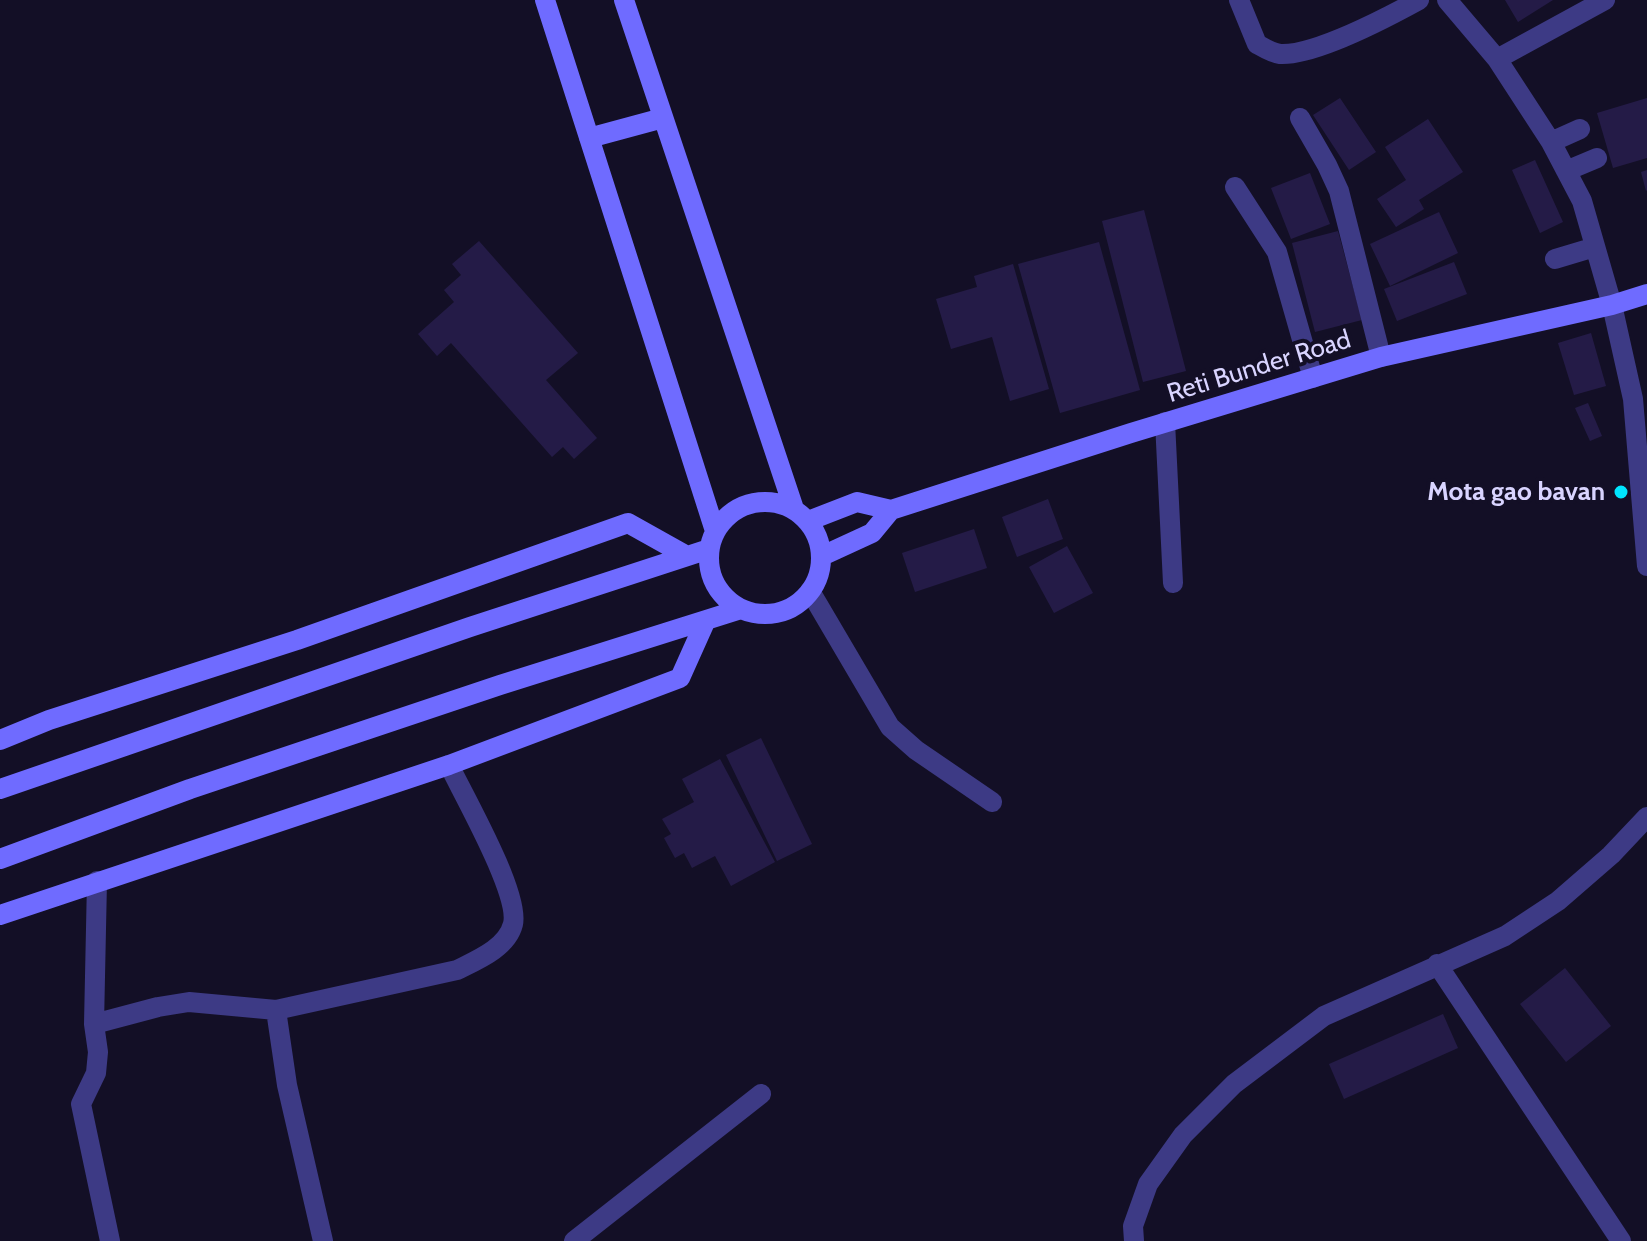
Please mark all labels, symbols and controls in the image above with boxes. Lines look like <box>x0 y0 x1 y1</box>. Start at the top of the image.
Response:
street label: Reti Bunder Road <box>1163 324 1355 410</box>
place label: Mota gao bavan <box>1427 476 1605 508</box>
marker: Mota gao bavan <box>1612 483 1630 501</box>

